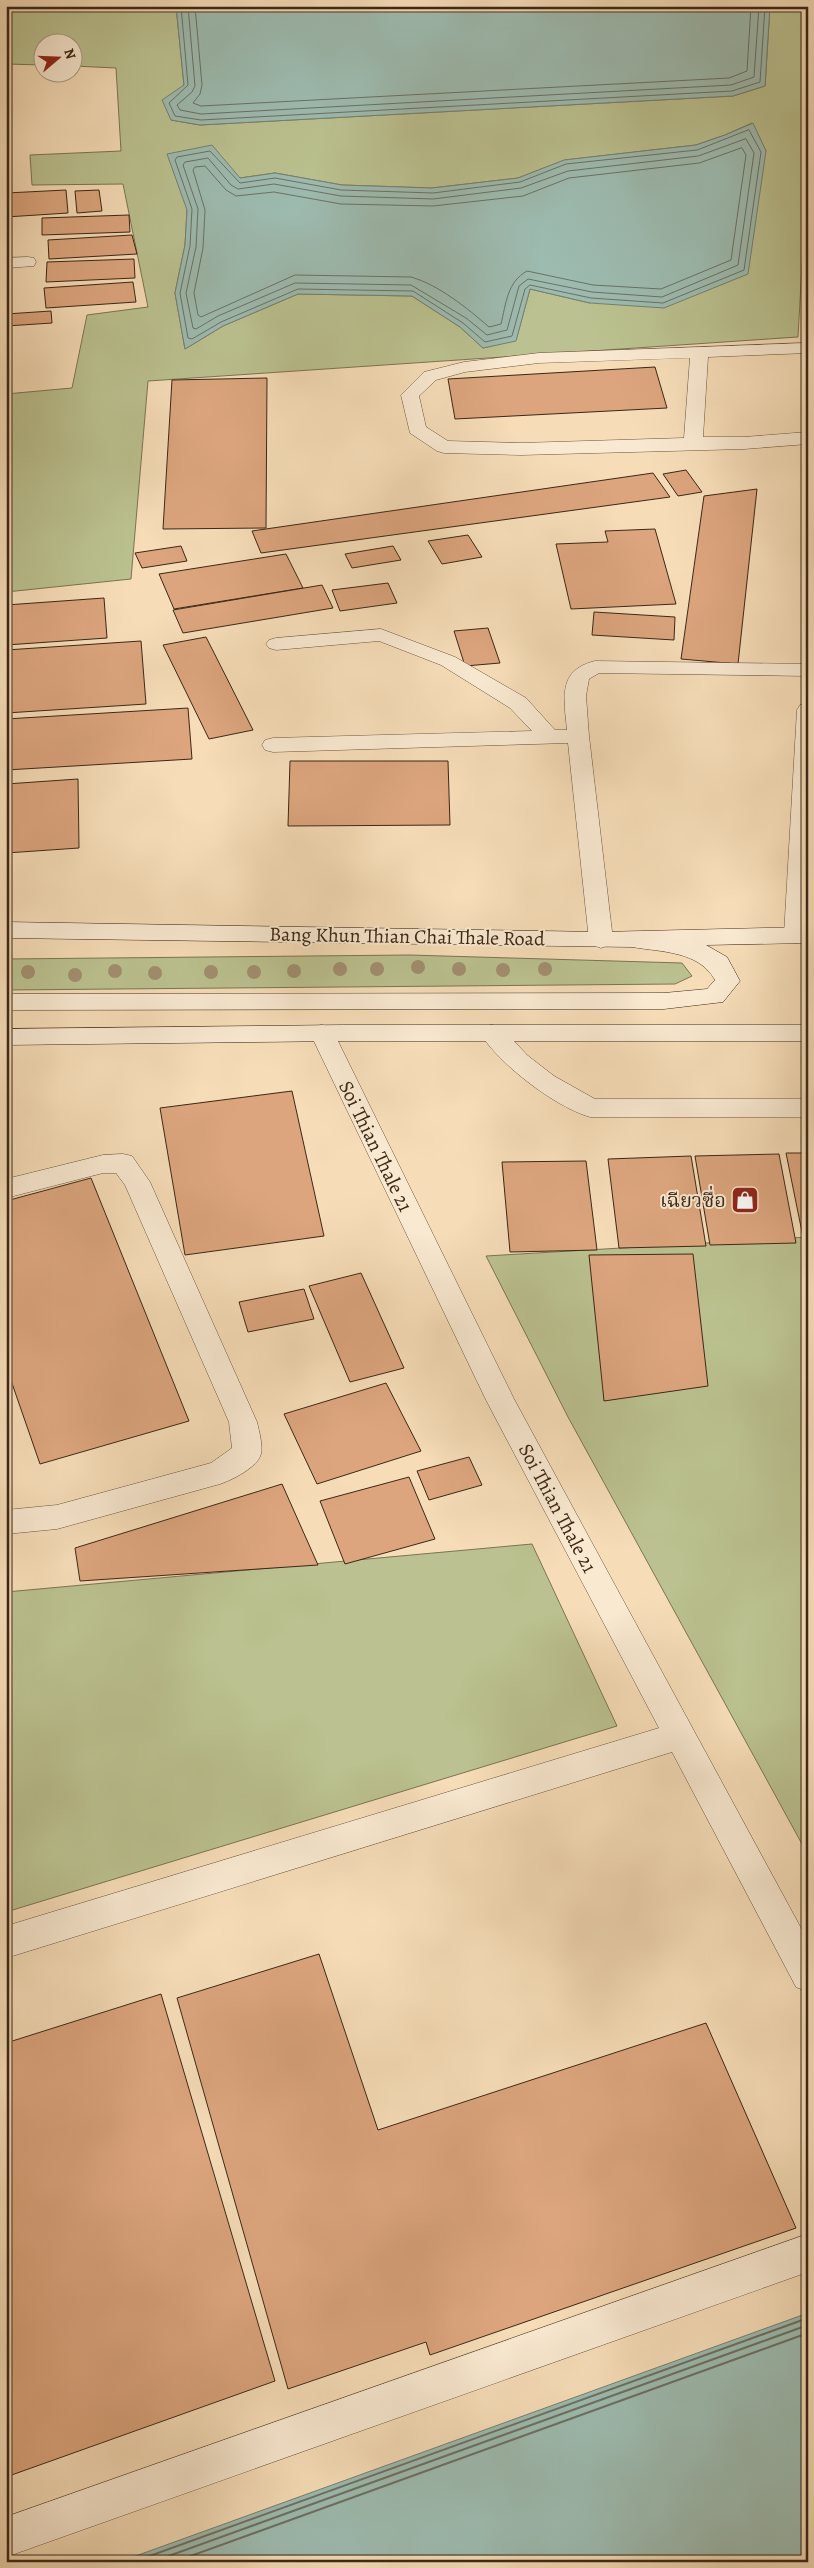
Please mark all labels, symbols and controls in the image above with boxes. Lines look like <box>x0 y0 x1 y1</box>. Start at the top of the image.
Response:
north arrow <box>32 32 82 82</box>
text: N <box>59 46 80 62</box>
street label: Bang Khun Thian Chai Thale Road <box>269 921 545 952</box>
street label: Soi Thian Thale 21 <box>332 1076 419 1216</box>
place label: เฉียวซื่อ <box>660 1185 726 1214</box>
shop icon: เฉียวซื่อ <box>730 1185 760 1215</box>
street label: Soi Thian Thale 21 <box>512 1439 603 1578</box>

